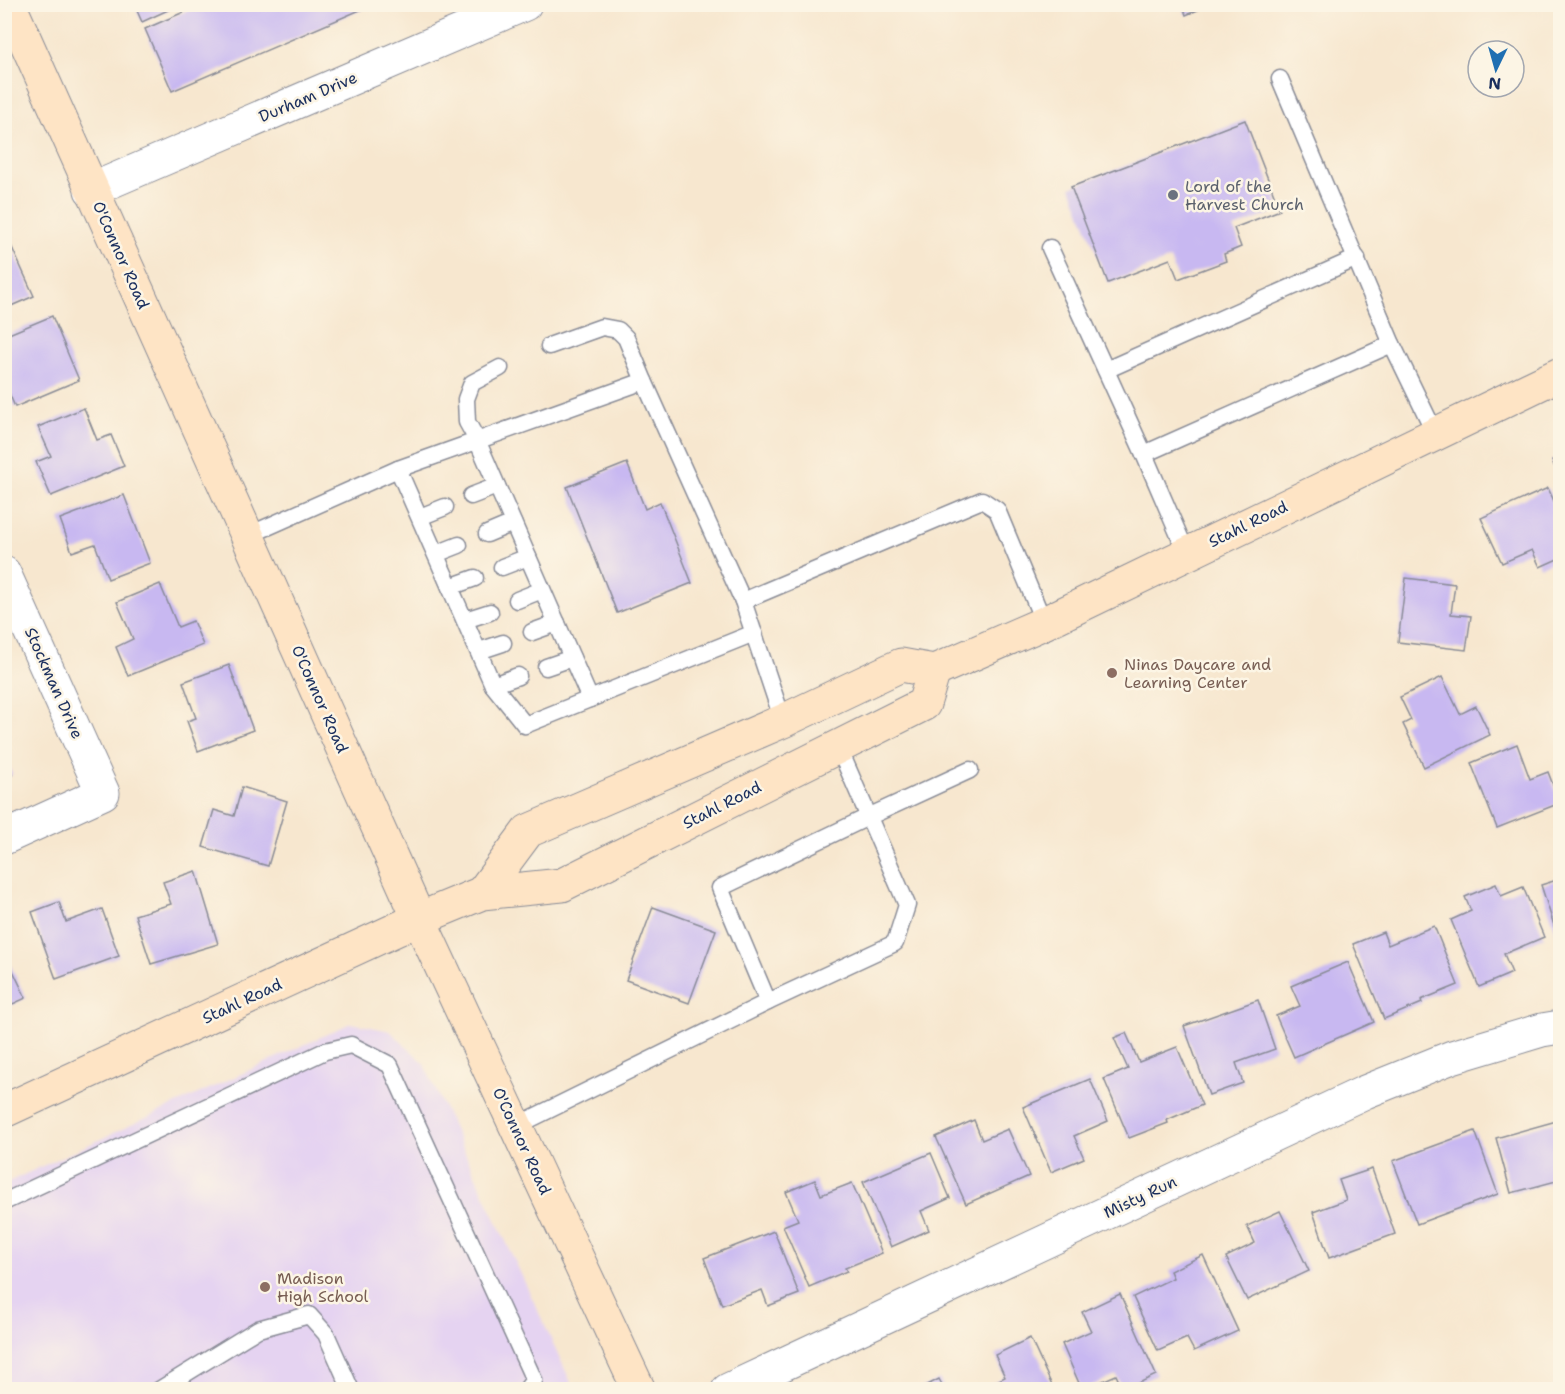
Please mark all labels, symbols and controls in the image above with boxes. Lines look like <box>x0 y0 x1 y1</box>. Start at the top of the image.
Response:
north arrow <box>1466 39 1526 99</box>
street label: Durham Drive <box>256 67 360 127</box>
text: N <box>1488 72 1502 94</box>
place label: Lord of the Harvest Church <box>1185 176 1304 215</box>
marker: Lord of the Harvest Church <box>1166 188 1180 202</box>
street label: O'Connor Road <box>88 198 154 312</box>
street label: Stahl Road <box>1205 496 1291 552</box>
street label: Stockman Drive <box>20 624 88 742</box>
street label: O'Connor Road <box>287 642 353 756</box>
place label: Ninas Daycare and Learning Center <box>1124 654 1271 693</box>
marker: Ninas Daycare and Learning Center <box>1105 666 1119 680</box>
street label: Stahl Road <box>679 776 765 834</box>
street label: Stahl Road <box>199 973 285 1029</box>
street label: O'Connor Road <box>488 1084 556 1198</box>
street label: Misty Run <box>1100 1171 1180 1223</box>
place label: Madison High School <box>277 1268 369 1307</box>
marker: Madison High School <box>258 1280 272 1294</box>

